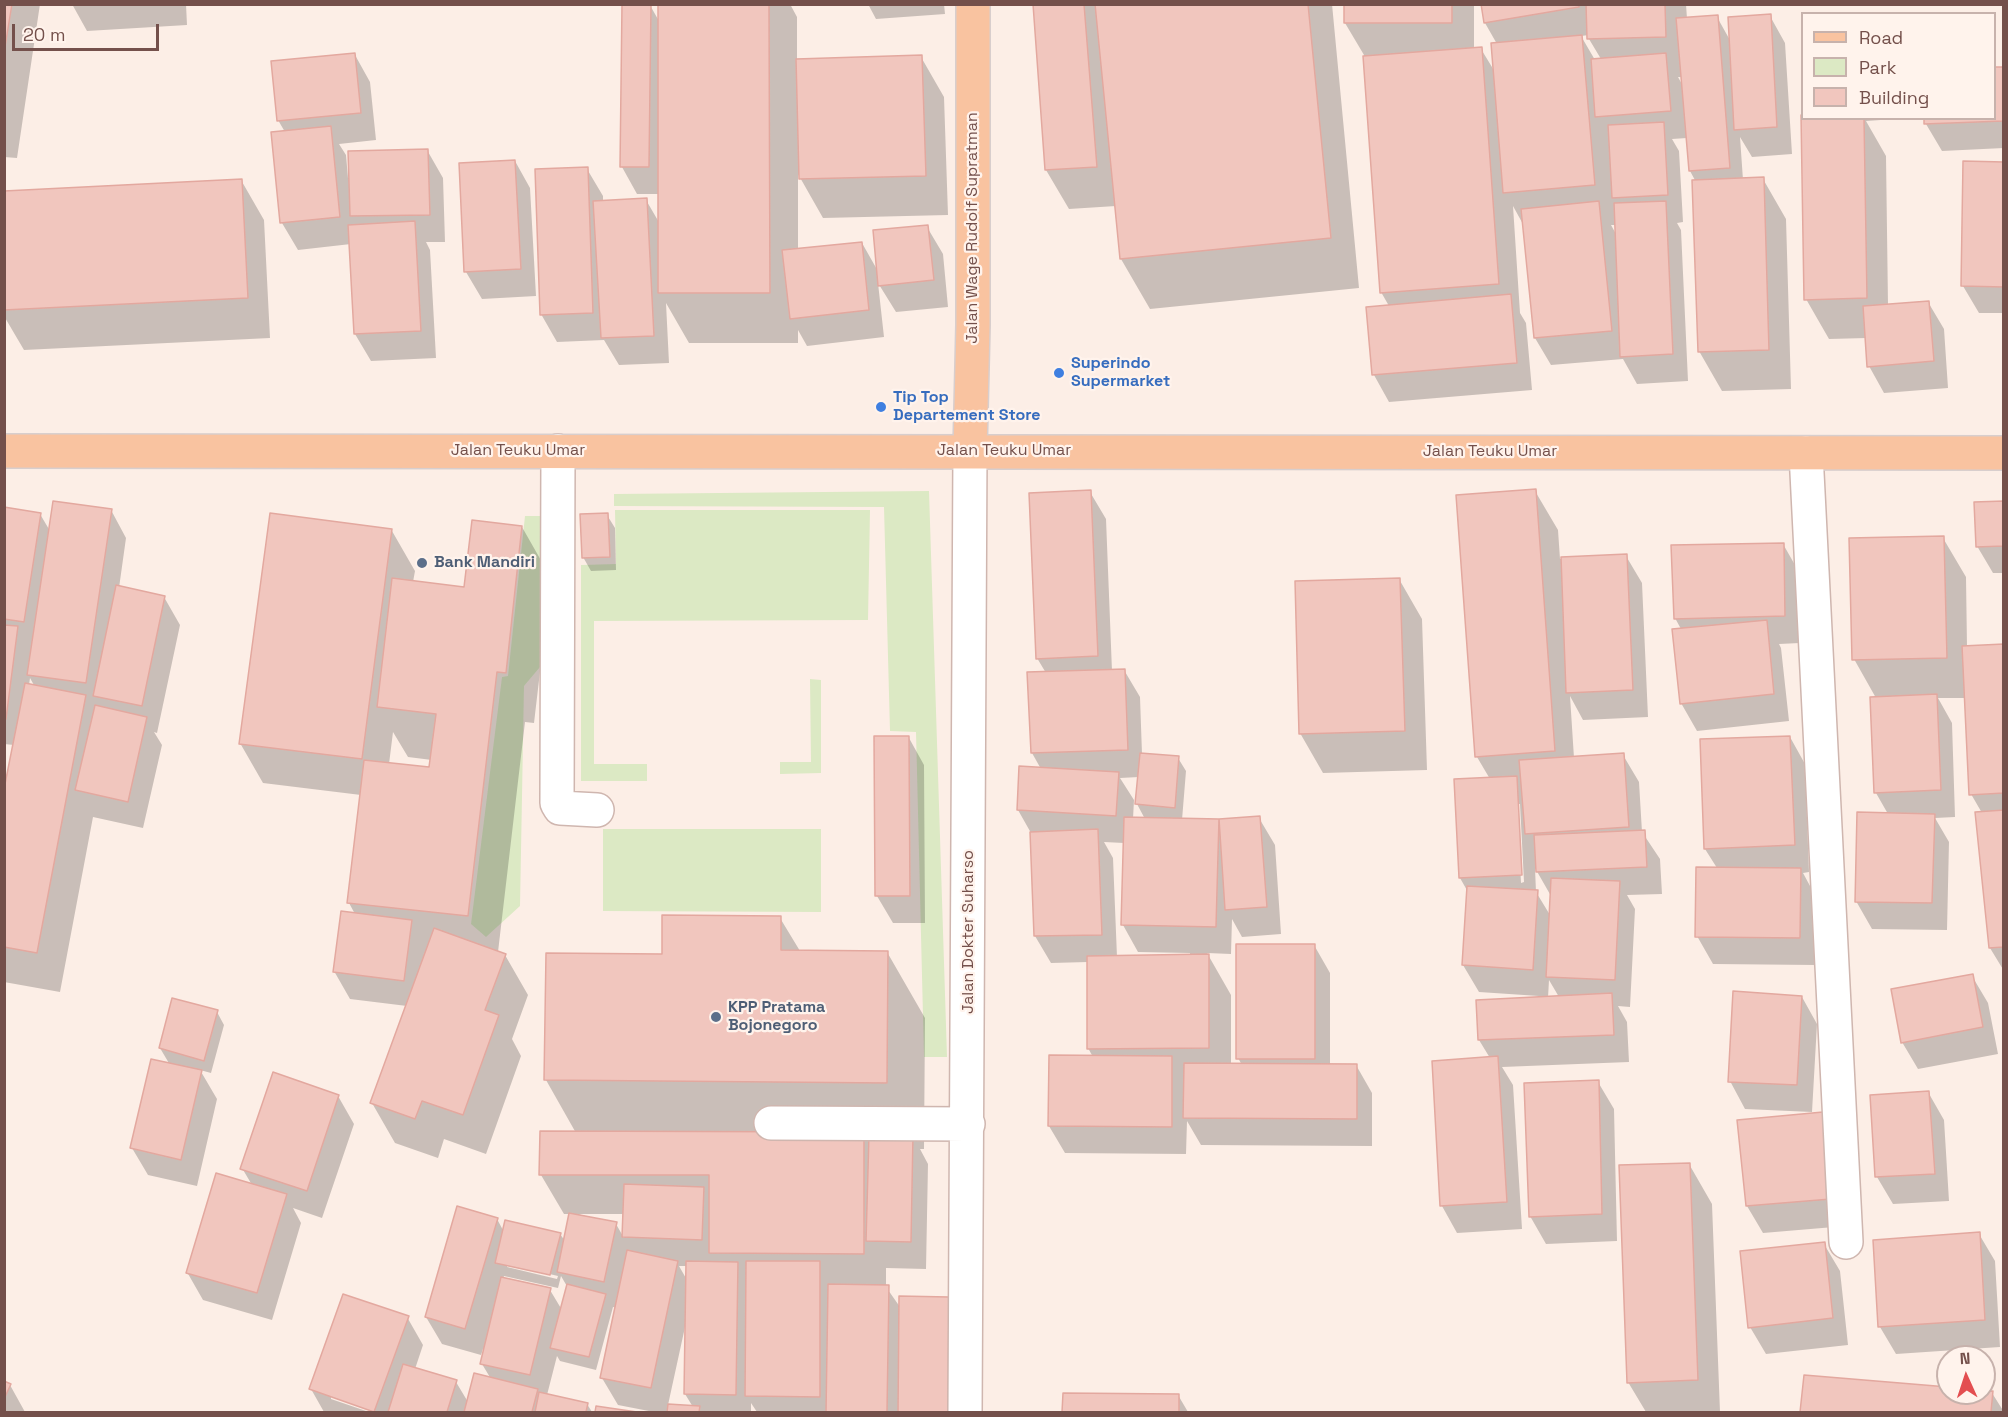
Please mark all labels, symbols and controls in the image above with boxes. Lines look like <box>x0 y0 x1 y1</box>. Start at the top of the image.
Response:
scale bar <box>15 12 162 50</box>
legend <box>1801 12 1996 120</box>
text: 20 m <box>23 23 66 46</box>
text: Road <box>1859 26 1903 49</box>
text: Park <box>1859 56 1896 79</box>
text: Building <box>1859 86 1929 109</box>
street label: Jalan Wage Rudolf Supratman <box>963 112 983 344</box>
place label: Superindo Supermarket <box>1071 354 1170 392</box>
marker: Superindo Supermarket <box>1052 366 1066 380</box>
place label: Tip Top Departement Store <box>893 388 1041 426</box>
marker: Tip Top Departement Store <box>874 400 888 414</box>
street label: Jalan Teuku Umar <box>451 441 585 461</box>
street label: Jalan Teuku Umar <box>937 441 1071 461</box>
street label: Jalan Teuku Umar <box>1423 442 1557 462</box>
place label: Bank Mandiri <box>434 553 535 573</box>
marker: Bank Mandiri <box>415 556 429 570</box>
street label: Jalan Dokter Suharso <box>959 850 979 1014</box>
place label: KPP Pratama Bojonegoro <box>728 998 825 1036</box>
marker: KPP Pratama Bojonegoro <box>709 1010 723 1024</box>
north arrow <box>1936 1345 1996 1405</box>
text: N <box>1959 1348 1971 1369</box>

